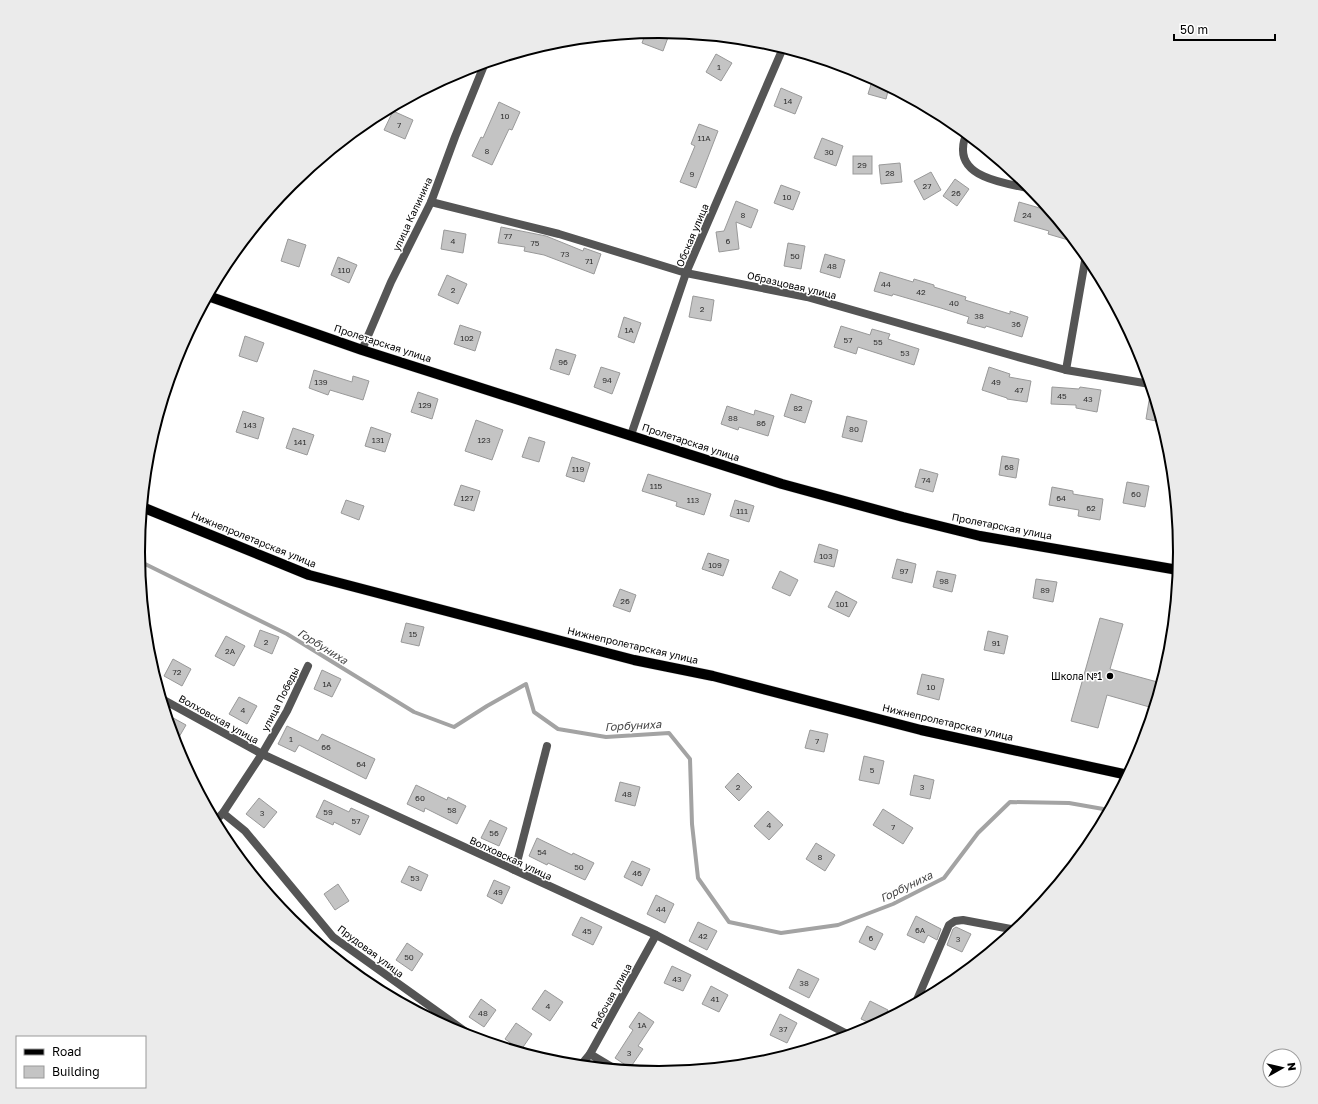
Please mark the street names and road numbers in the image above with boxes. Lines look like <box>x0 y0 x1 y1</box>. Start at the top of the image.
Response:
street label: улица Калинина <box>390 175 434 253</box>
street label: Обская улица <box>673 202 711 268</box>
street label: Образцовая улица <box>746 269 838 301</box>
street label: Пролетарская улица <box>333 322 433 364</box>
street label: Пролетарская улица <box>641 421 741 463</box>
street label: Нижнепролетарская улица <box>190 508 318 570</box>
street label: Пролетарская улица <box>951 510 1053 542</box>
street label: Нижнепролетарская улица <box>566 624 700 666</box>
street label: улица Победы <box>259 665 301 733</box>
street label: Волховская улица <box>177 692 261 746</box>
street label: Нижнепролетарская улица <box>881 701 1015 743</box>
street label: Волховская улица <box>468 834 554 882</box>
street label: Прудовая улица <box>336 922 406 980</box>
street label: Рабочая улица <box>588 961 634 1031</box>

